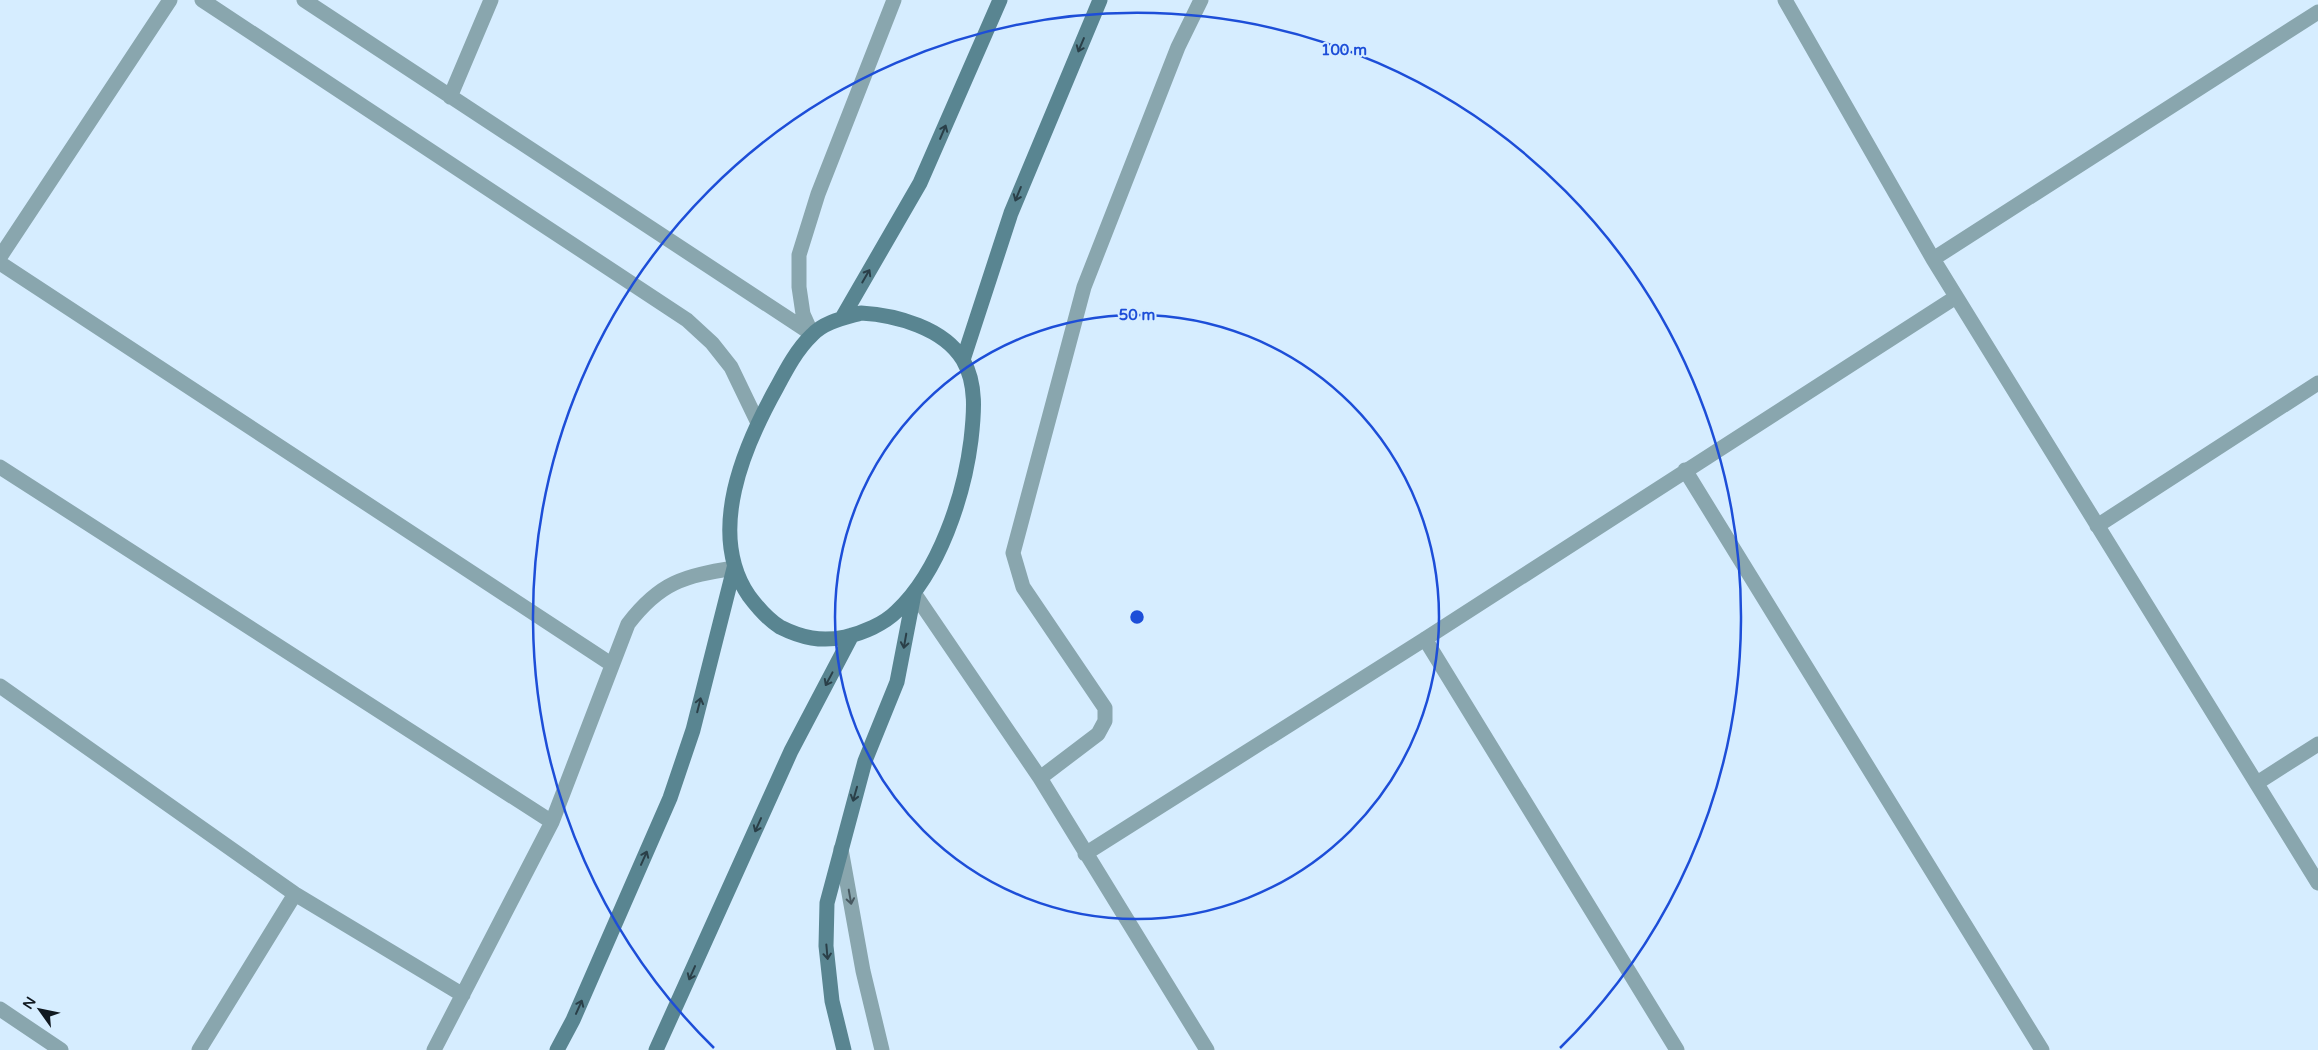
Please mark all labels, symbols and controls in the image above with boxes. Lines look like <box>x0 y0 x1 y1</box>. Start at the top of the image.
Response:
one-way arrow <box>1076 37 1086 52</box>
text: 100 m <box>1321 41 1367 59</box>
one-way arrow <box>939 125 948 140</box>
one-way arrow <box>1013 186 1022 202</box>
one-way arrow <box>862 269 872 283</box>
text: 50 m <box>1119 306 1155 324</box>
centre of rings <box>1128 608 1146 626</box>
one-way arrow <box>900 632 909 648</box>
one-way arrow <box>824 671 834 686</box>
one-way arrow <box>695 698 704 714</box>
one-way arrow <box>849 786 859 802</box>
one-way arrow <box>753 817 763 832</box>
one-way arrow <box>640 851 650 866</box>
one-way arrow <box>845 889 855 905</box>
one-way arrow <box>822 943 831 959</box>
one-way arrow <box>686 965 696 980</box>
north arrow <box>15 985 65 1035</box>
text: N <box>19 994 40 1013</box>
one-way arrow <box>575 1000 585 1015</box>

